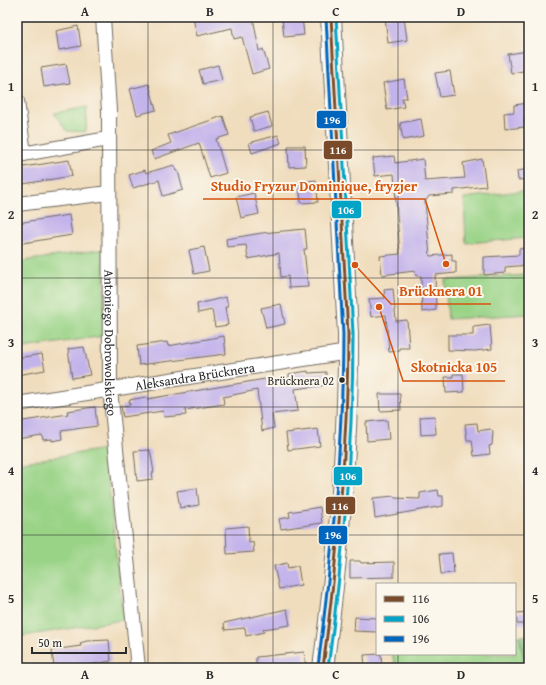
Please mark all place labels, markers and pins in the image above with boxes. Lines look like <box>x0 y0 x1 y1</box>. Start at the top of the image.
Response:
callout: Studio Fryzur Dominique, fryzjer <box>203 173 425 199</box>
callout: Brücknera 01 <box>391 278 491 304</box>
callout: Skotnicka 105 <box>403 355 505 381</box>
place label: Brücknera 02 <box>267 372 334 389</box>
marker: Brücknera 02 <box>337 375 347 385</box>

